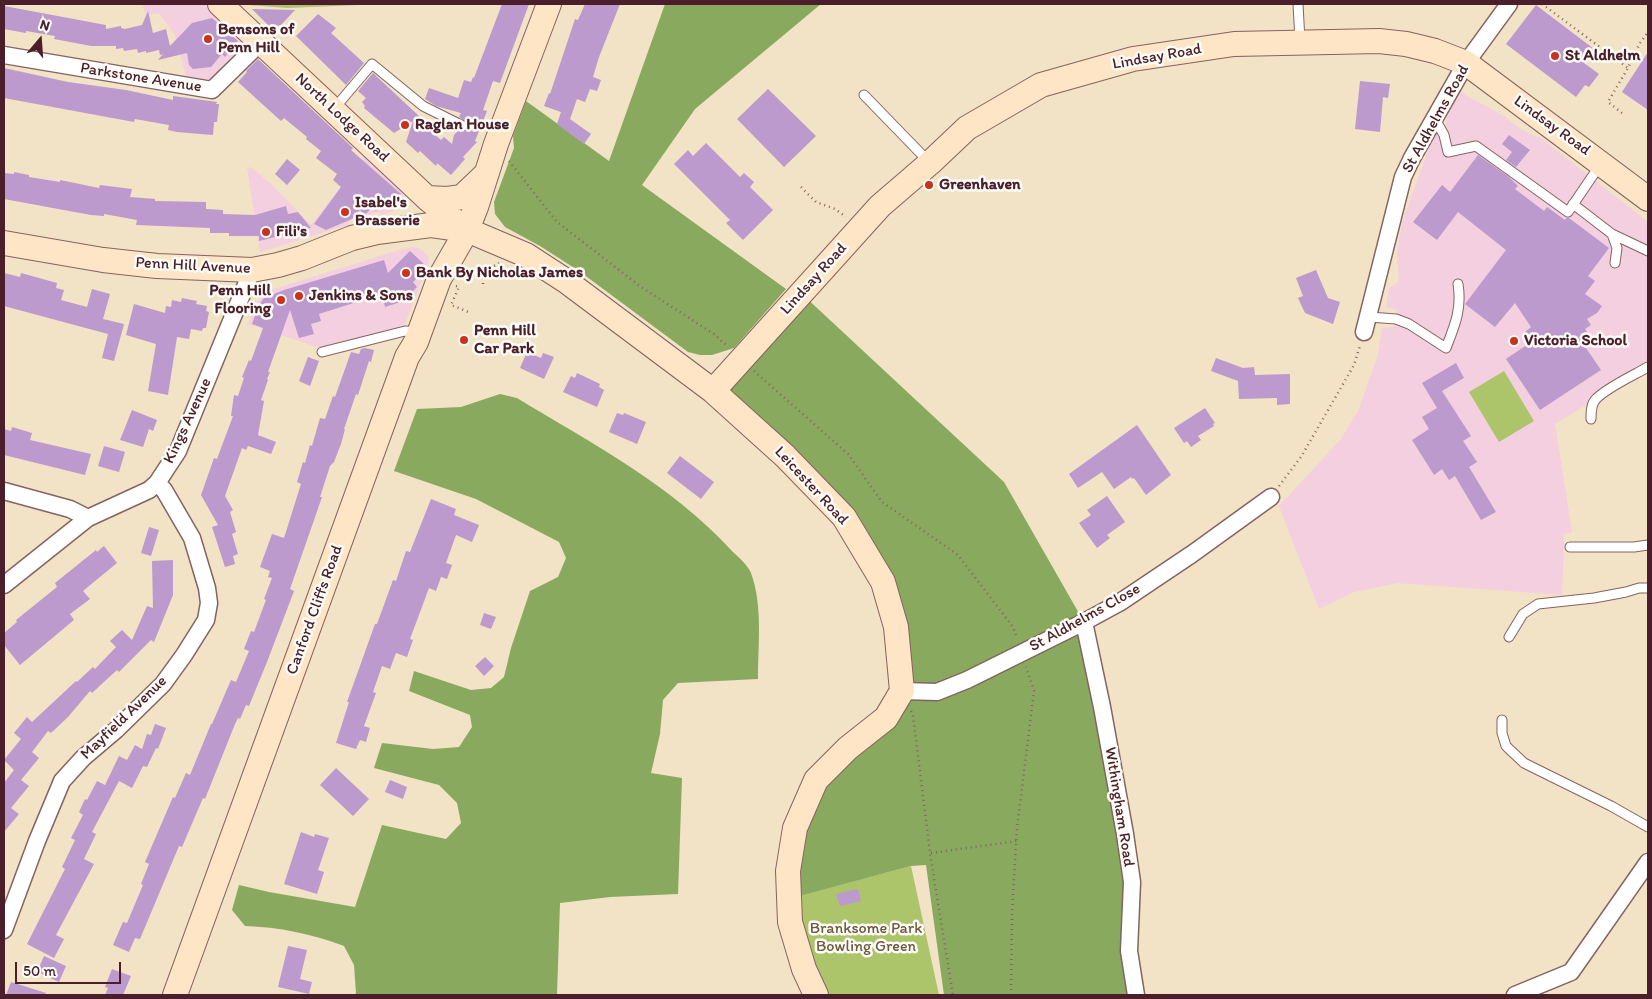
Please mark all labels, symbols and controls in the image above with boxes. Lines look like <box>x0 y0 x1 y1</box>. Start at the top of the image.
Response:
north arrow <box>15 15 65 65</box>
text: N <box>38 16 52 35</box>
place label: Bensons of Penn Hill <box>218 20 294 58</box>
marker: Bensons of Penn Hill <box>202 33 214 45</box>
street label: Lindsay Road <box>1111 40 1203 74</box>
place label: St Aldhelm <box>1565 46 1640 66</box>
marker: St Aldhelm <box>1549 50 1561 62</box>
street label: Parkstone Avenue <box>79 59 203 97</box>
street label: St Aldhelms Road <box>1398 62 1474 176</box>
street label: North Lodge Road <box>291 69 393 167</box>
street label: Lindsay Road <box>1510 92 1594 160</box>
place label: Raglan House <box>415 115 509 135</box>
marker: Raglan House <box>399 119 411 131</box>
place label: Greenhaven <box>939 175 1021 195</box>
marker: Greenhaven <box>923 179 935 191</box>
place label: Isabel's Brasserie <box>355 193 420 231</box>
marker: Isabel's Brasserie <box>339 206 351 218</box>
place label: Fili's <box>276 222 307 242</box>
marker: Fili's <box>260 226 272 238</box>
street label: Lindsay Road <box>777 239 851 319</box>
street label: Penn Hill Avenue <box>135 253 251 279</box>
place label: Bank By Nicholas James <box>416 263 583 283</box>
marker: Bank By Nicholas James <box>400 267 412 279</box>
place label: Penn Hill Flooring <box>209 281 271 319</box>
place label: Jenkins & Sons <box>309 286 413 306</box>
marker: Jenkins & Sons <box>293 290 305 302</box>
marker: Penn Hill Flooring <box>275 294 287 306</box>
place label: Penn Hill Car Park <box>474 321 536 359</box>
place label: Victoria School <box>1524 331 1627 351</box>
marker: Penn Hill Car Park <box>458 334 470 346</box>
marker: Victoria School <box>1508 335 1520 347</box>
street label: Kings Avenue <box>160 375 216 467</box>
street label: Leicester Road <box>770 443 852 529</box>
street label: Canford Cliffs Road <box>283 543 347 677</box>
street label: St Aldhelms Close <box>1026 580 1144 656</box>
street label: Mayfield Avenue <box>77 672 171 764</box>
street label: Withingham Road <box>1100 746 1138 868</box>
park label: Branksome Park Bowling Green <box>810 919 922 957</box>
scale bar <box>18 952 124 984</box>
text: 50 m <box>23 962 56 980</box>

